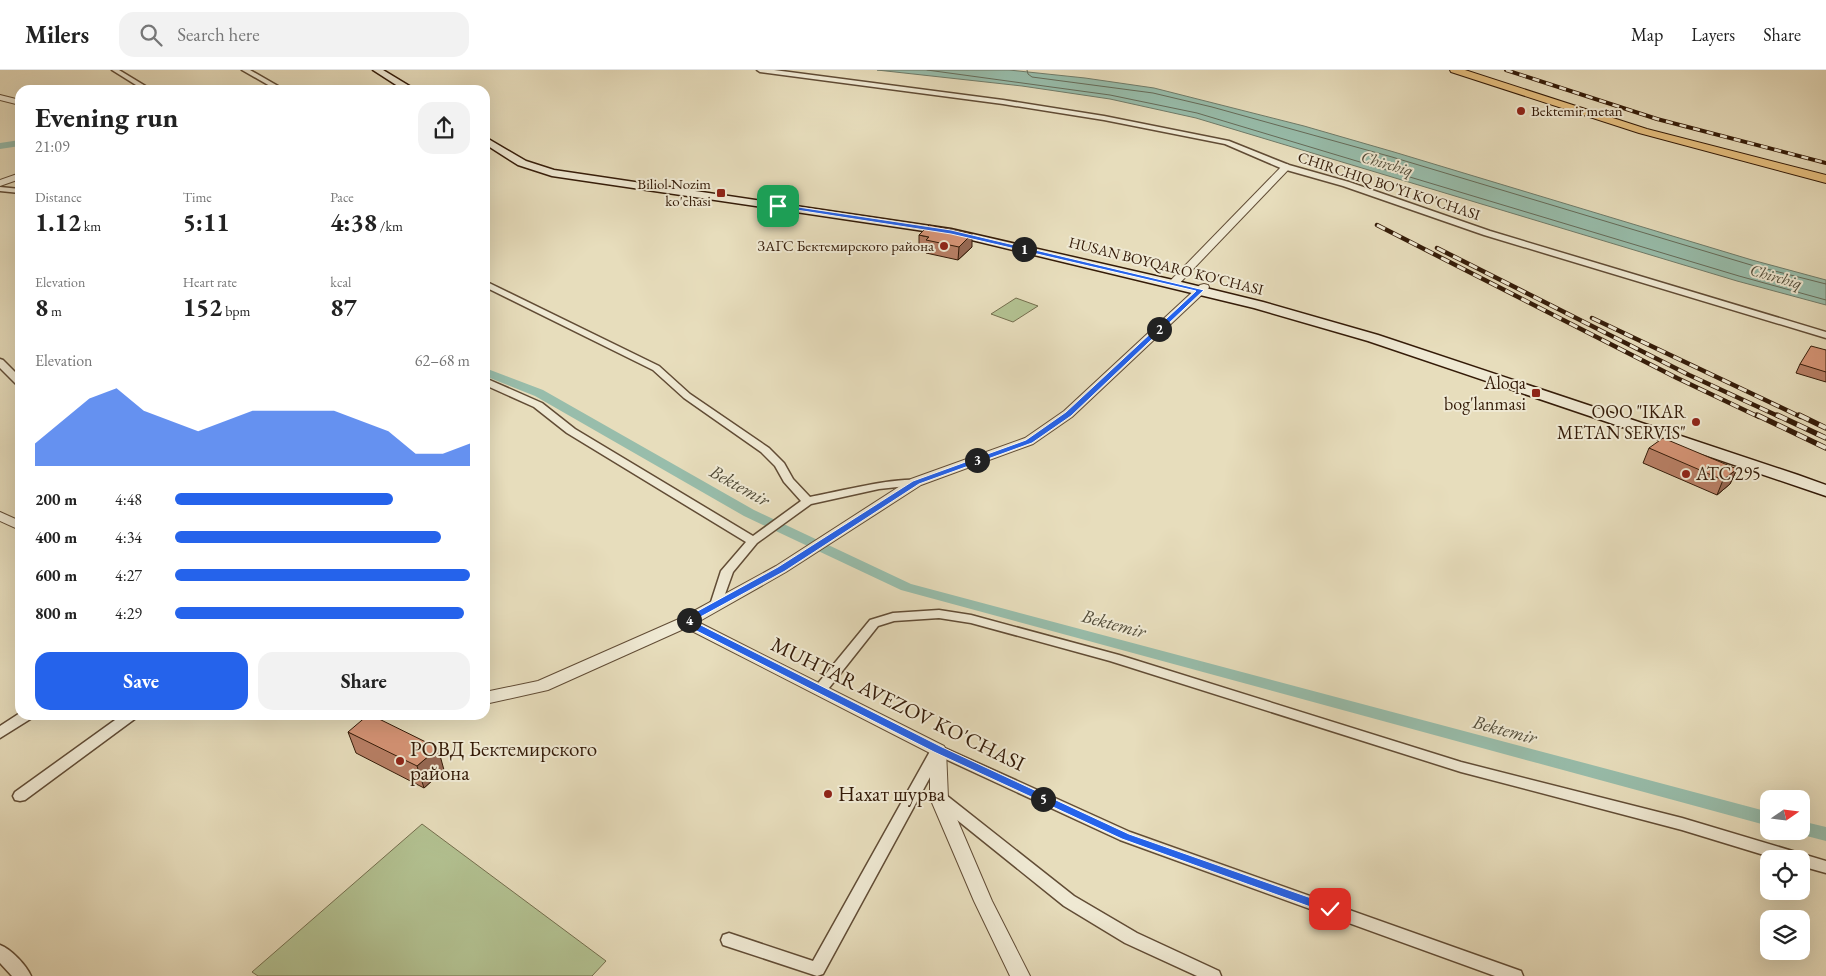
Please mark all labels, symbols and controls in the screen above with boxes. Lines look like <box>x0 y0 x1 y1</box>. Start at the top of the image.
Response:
search box <box>119 12 469 57</box>
text: Milers <box>25 19 89 50</box>
icon: search <box>137 21 165 49</box>
text: Search here <box>177 22 260 47</box>
text: Map <box>1631 23 1663 46</box>
text: Layers <box>1691 23 1735 46</box>
text: Share <box>1763 23 1801 46</box>
text: Evening run <box>35 99 178 135</box>
place label: Bektemir metan <box>1531 101 1623 120</box>
button: share <box>418 102 470 154</box>
marker: Bektemir metan <box>1515 105 1527 117</box>
text: 21:09 <box>35 136 70 157</box>
water label: Chirchiq <box>1358 146 1416 182</box>
street label: CHIRCHIQ BO'YI KO'CHASI <box>1295 147 1483 224</box>
place label: Biliol Nozim ko'chasi <box>637 174 711 210</box>
pin <box>757 185 799 227</box>
marker: Biliol Nozim ko'chasi <box>715 187 727 199</box>
text: Distance <box>35 188 82 206</box>
text: Time <box>183 188 212 206</box>
text: Pace <box>330 188 354 206</box>
icon: arrive <box>764 192 792 220</box>
text: 1.12 <box>35 206 81 238</box>
text: 5:11 <box>183 206 229 238</box>
text: 4:38 <box>330 206 377 238</box>
text: km <box>81 217 101 235</box>
text: /km <box>377 217 403 235</box>
street label: HUSAN BOYQARO KO'CHASI <box>1067 232 1266 299</box>
place label: ЗАГС Бектемирского района <box>757 236 934 255</box>
pin: 1 <box>1012 236 1036 262</box>
marker: ЗАГС Бектемирского района <box>938 240 950 252</box>
text: 1 <box>1021 240 1028 258</box>
water label: Chirchiq <box>1747 259 1805 295</box>
text: Elevation <box>35 273 85 291</box>
text: Heart rate <box>183 273 237 291</box>
text: kcal <box>330 273 351 291</box>
text: 8 <box>35 291 48 323</box>
text: 152 <box>183 291 222 323</box>
text: 87 <box>330 291 357 323</box>
text: m <box>48 302 62 320</box>
text: bpm <box>222 302 251 320</box>
pin: 2 <box>1146 316 1172 342</box>
text: 2 <box>1156 320 1163 338</box>
text: Elevation <box>35 350 93 371</box>
text: 62–68 m <box>415 350 470 371</box>
place label: Aloqa bog'lanmasi <box>1444 371 1527 415</box>
marker: Aloqa bog'lanmasi <box>1530 387 1542 399</box>
place label: OOO "IKAR METAN SERVIS" <box>1557 400 1686 444</box>
marker: OOO "IKAR METAN SERVIS" <box>1690 416 1702 428</box>
pin: 3 <box>964 448 990 472</box>
text: 3 <box>974 451 981 469</box>
water label: Bektemir <box>704 458 775 513</box>
place label: ATC 295 <box>1695 462 1761 485</box>
marker: ATC 295 <box>1680 468 1692 480</box>
text: 200 m <box>35 489 77 510</box>
text: 4:48 <box>115 489 142 510</box>
text: 400 m <box>35 527 77 548</box>
text: 4:34 <box>115 527 142 548</box>
text: 600 m <box>35 565 77 586</box>
text: 4:27 <box>115 565 142 586</box>
text: 800 m <box>35 603 77 624</box>
text: 4:29 <box>115 603 142 624</box>
water label: Bektemir <box>1078 603 1149 644</box>
pin: 4 <box>676 608 702 632</box>
text: 4 <box>686 611 693 629</box>
street label: MUHTAR AVEZOV KO'CHASI <box>767 630 1030 777</box>
button: Save <box>35 652 248 710</box>
button: Share <box>258 652 470 710</box>
water label: Bektemir <box>1469 709 1540 750</box>
place label: РОВД Бектемирского района <box>410 735 597 786</box>
marker: РОВД Бектемирского района <box>394 755 406 767</box>
place label: Нахат шурва <box>838 780 946 807</box>
pin: 5 <box>1030 786 1056 812</box>
marker: Нахат шурва <box>822 788 834 800</box>
text: 5 <box>1040 790 1047 808</box>
north arrow <box>1760 790 1810 840</box>
map controls <box>1760 790 1810 960</box>
button: locate <box>1760 850 1810 900</box>
pin <box>1309 888 1351 930</box>
icon: check <box>1316 895 1344 923</box>
button: layers <box>1760 910 1810 960</box>

